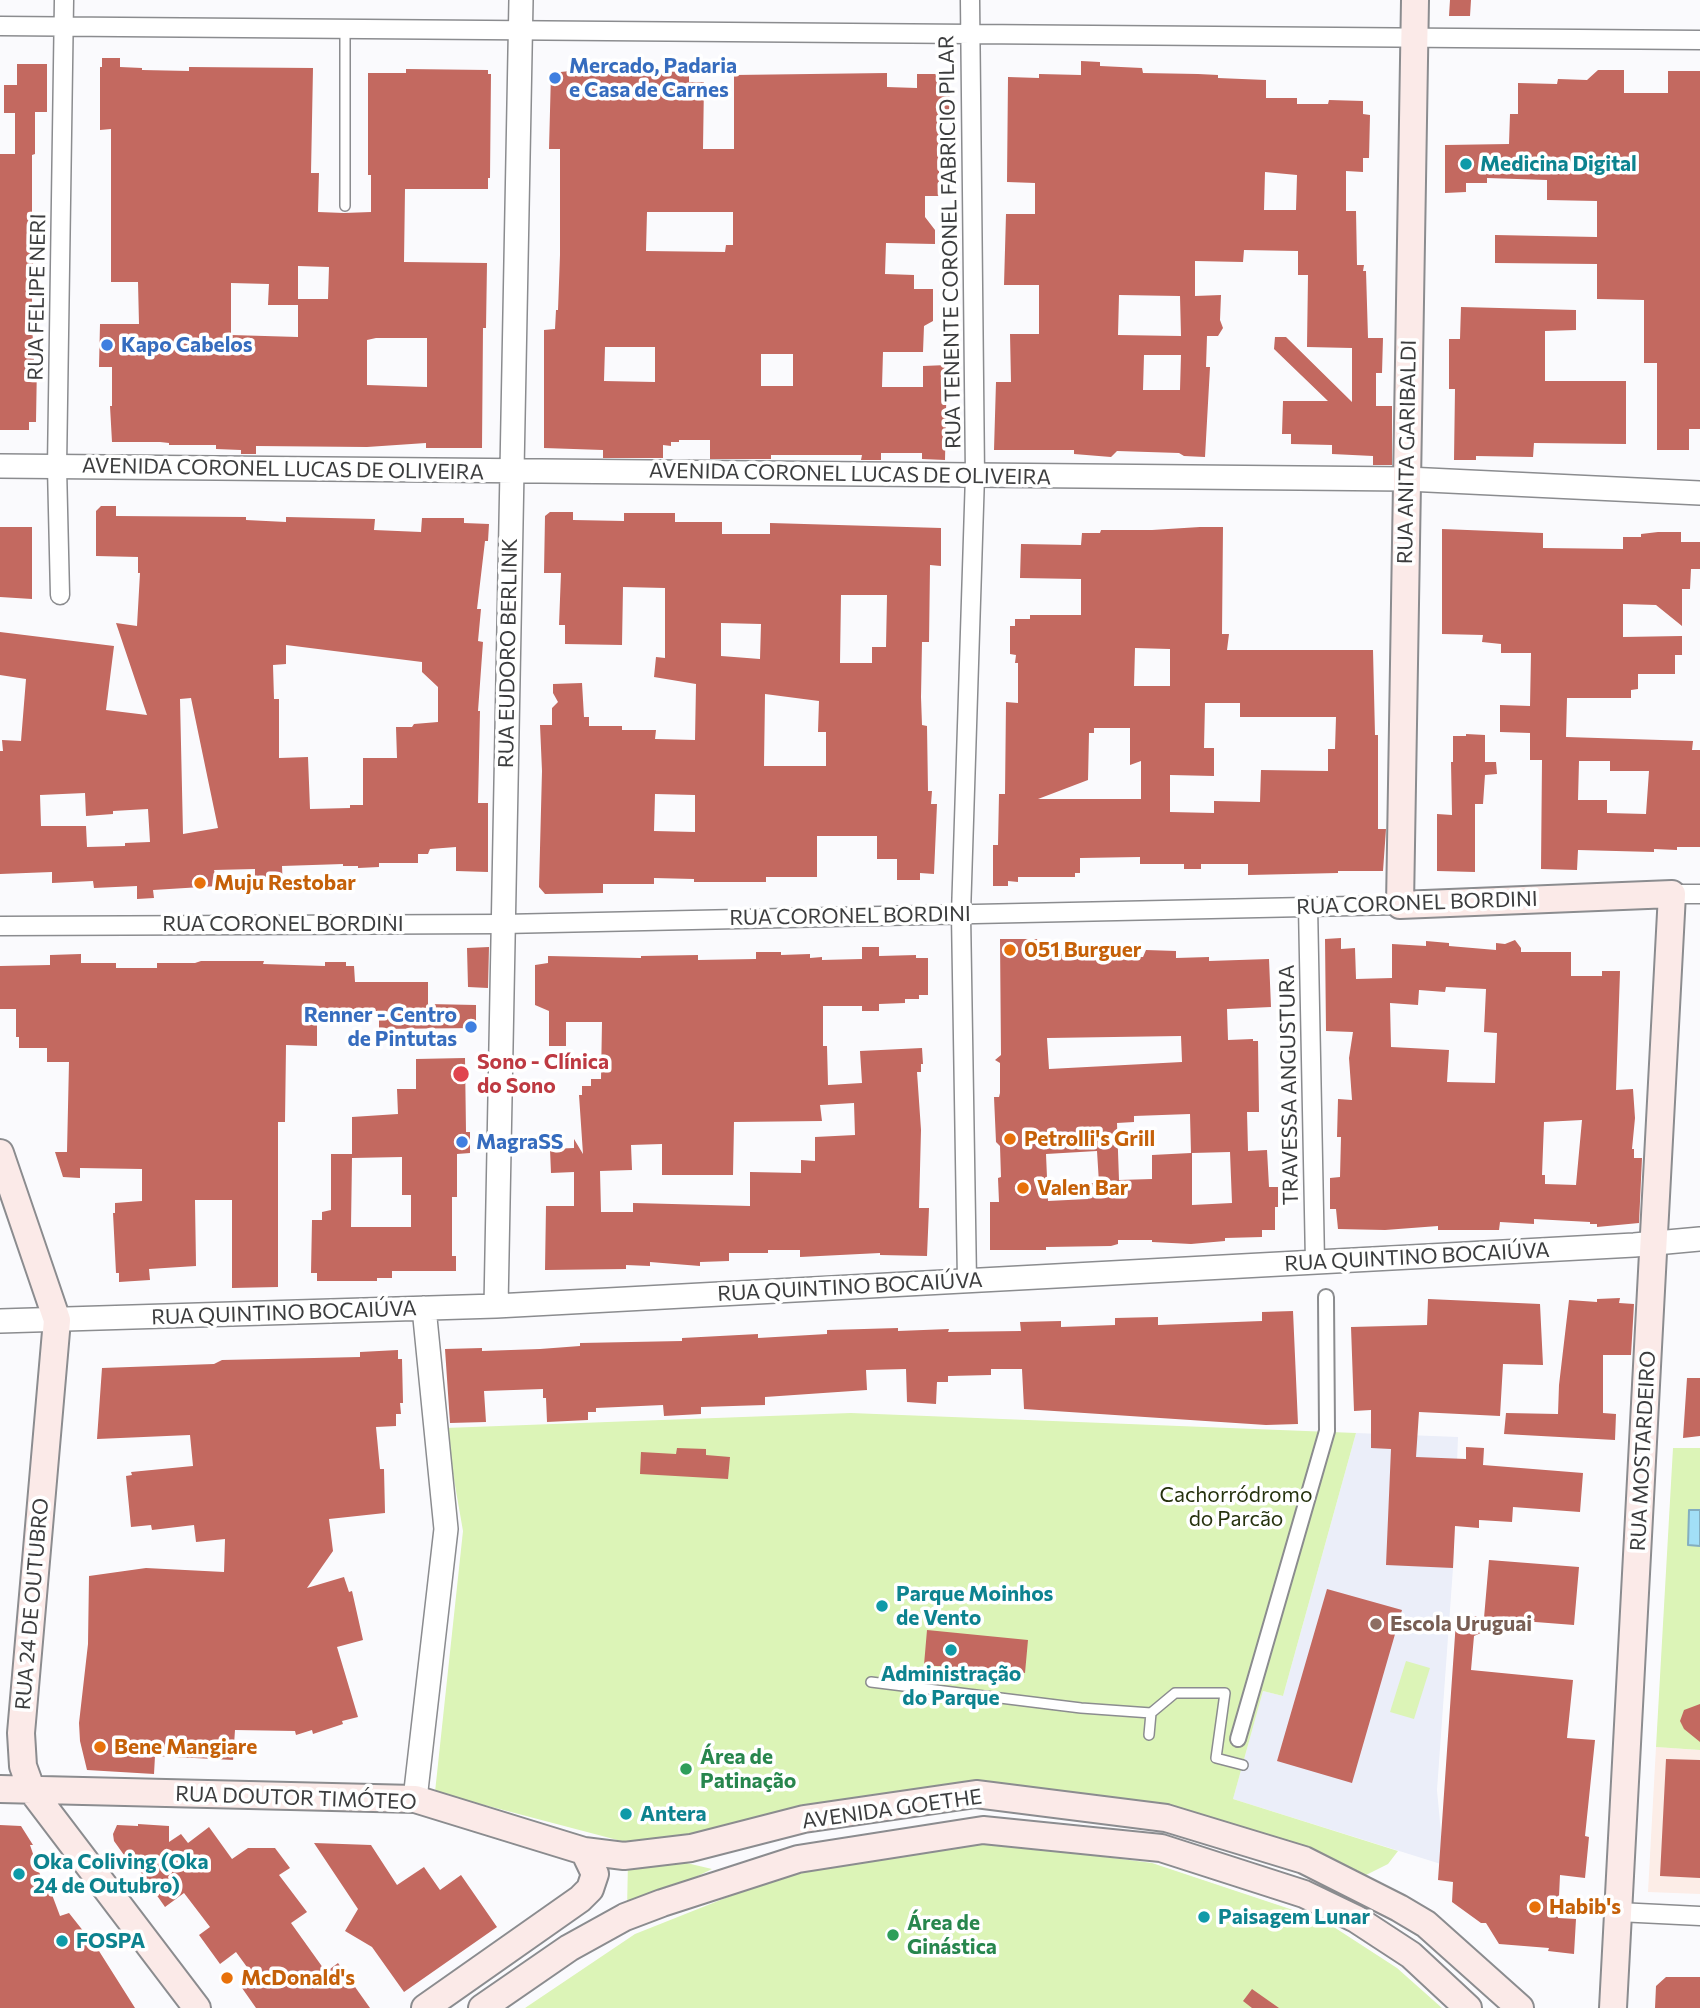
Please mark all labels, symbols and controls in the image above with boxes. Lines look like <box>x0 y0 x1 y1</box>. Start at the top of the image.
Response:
street label: RUA TENENTE CORONEL FABRICIO PILAR <box>934 35 966 449</box>
place label: Mercado, Padaria e Casa de Carnes <box>569 53 737 103</box>
marker: Mercado, Padaria e Casa de Carnes <box>547 70 563 86</box>
place label: Medicina Digital <box>1480 151 1637 177</box>
marker: Medicina Digital <box>1458 156 1474 172</box>
street label: RUA FELIPE NERI <box>23 213 51 381</box>
place label: Kapo Cabelos <box>121 332 252 358</box>
marker: Kapo Cabelos <box>99 337 115 353</box>
street label: RUA ANITA GARIBALDI <box>1392 340 1422 564</box>
street label: AVENIDA CORONEL LUCAS DE OLIVEIRA <box>82 453 484 485</box>
street label: AVENIDA CORONEL LUCAS DE OLIVEIRA <box>649 458 1051 490</box>
street label: RUA EUDORO BERLINK <box>493 538 523 768</box>
place label: Muju Restobar <box>214 870 356 896</box>
marker: Muju Restobar <box>192 875 208 891</box>
street label: RUA CORONEL BORDINI <box>1296 886 1538 920</box>
street label: RUA CORONEL BORDINI <box>729 901 971 931</box>
street label: RUA CORONEL BORDINI <box>162 911 404 937</box>
place label: 051 Burguer <box>1024 937 1141 963</box>
marker: 051 Burguer <box>1002 942 1018 958</box>
street label: TRAVESSA ANGUSTURA <box>1274 964 1304 1206</box>
place label: Renner - Centro de Pintutas <box>304 1002 457 1052</box>
marker: Renner - Centro de Pintutas <box>463 1019 479 1035</box>
place label: Sono - Clínica do Sono <box>477 1049 609 1099</box>
marker: Sono - Clínica do Sono <box>451 1064 471 1084</box>
place label: Petrolli's Grill <box>1024 1126 1155 1152</box>
place label: MagraSS <box>476 1129 563 1155</box>
marker: Petrolli's Grill <box>1002 1131 1018 1147</box>
marker: MagraSS <box>454 1134 470 1150</box>
place label: Valen Bar <box>1037 1175 1128 1201</box>
marker: Valen Bar <box>1015 1180 1031 1196</box>
street label: RUA QUINTINO BOCAIÚVA <box>1284 1237 1550 1277</box>
street label: RUA QUINTINO BOCAIÚVA <box>717 1267 983 1307</box>
street label: RUA QUINTINO BOCAIÚVA <box>151 1296 417 1330</box>
street label: RUA MOSTARDEIRO <box>1625 1350 1661 1552</box>
park label: Cachorródromo do Parcão <box>1160 1482 1312 1532</box>
street label: RUA 24 DE OUTUBRO <box>10 1497 54 1711</box>
place label: Parque Moinhos de Vento <box>896 1581 1053 1631</box>
marker: Parque Moinhos de Vento <box>874 1598 890 1614</box>
place label: Escola Uruguai <box>1390 1611 1532 1637</box>
marker: Escola Uruguai <box>1368 1616 1384 1632</box>
marker: Administração do Parque <box>943 1642 959 1658</box>
place label: Administração do Parque <box>881 1661 1021 1711</box>
place label: Bene Mangiare <box>114 1734 257 1760</box>
marker: Bene Mangiare <box>92 1739 108 1755</box>
place label: Área de Patinação <box>700 1744 796 1794</box>
marker: Área de Patinação <box>678 1761 694 1777</box>
street label: RUA DOUTOR TIMÓTEO <box>175 1781 417 1815</box>
street label: AVENIDA GOETHE <box>800 1784 984 1834</box>
place label: Antera <box>640 1801 707 1827</box>
marker: Antera <box>618 1806 634 1822</box>
place label: Oka Coliving (Oka 24 de Outubro) <box>33 1849 209 1899</box>
marker: Oka Coliving (Oka 24 de Outubro) <box>11 1866 27 1882</box>
place label: Habib's <box>1549 1894 1621 1920</box>
marker: Habib's <box>1527 1899 1543 1915</box>
place label: Paisagem Lunar <box>1218 1904 1370 1930</box>
marker: Paisagem Lunar <box>1196 1909 1212 1925</box>
place label: Área de Ginástica <box>907 1910 997 1960</box>
marker: Área de Ginástica <box>885 1927 901 1943</box>
place label: FOSPA <box>76 1928 145 1954</box>
marker: FOSPA <box>54 1933 70 1949</box>
place label: McDonald's <box>241 1965 355 1991</box>
marker: McDonald's <box>219 1970 235 1986</box>

